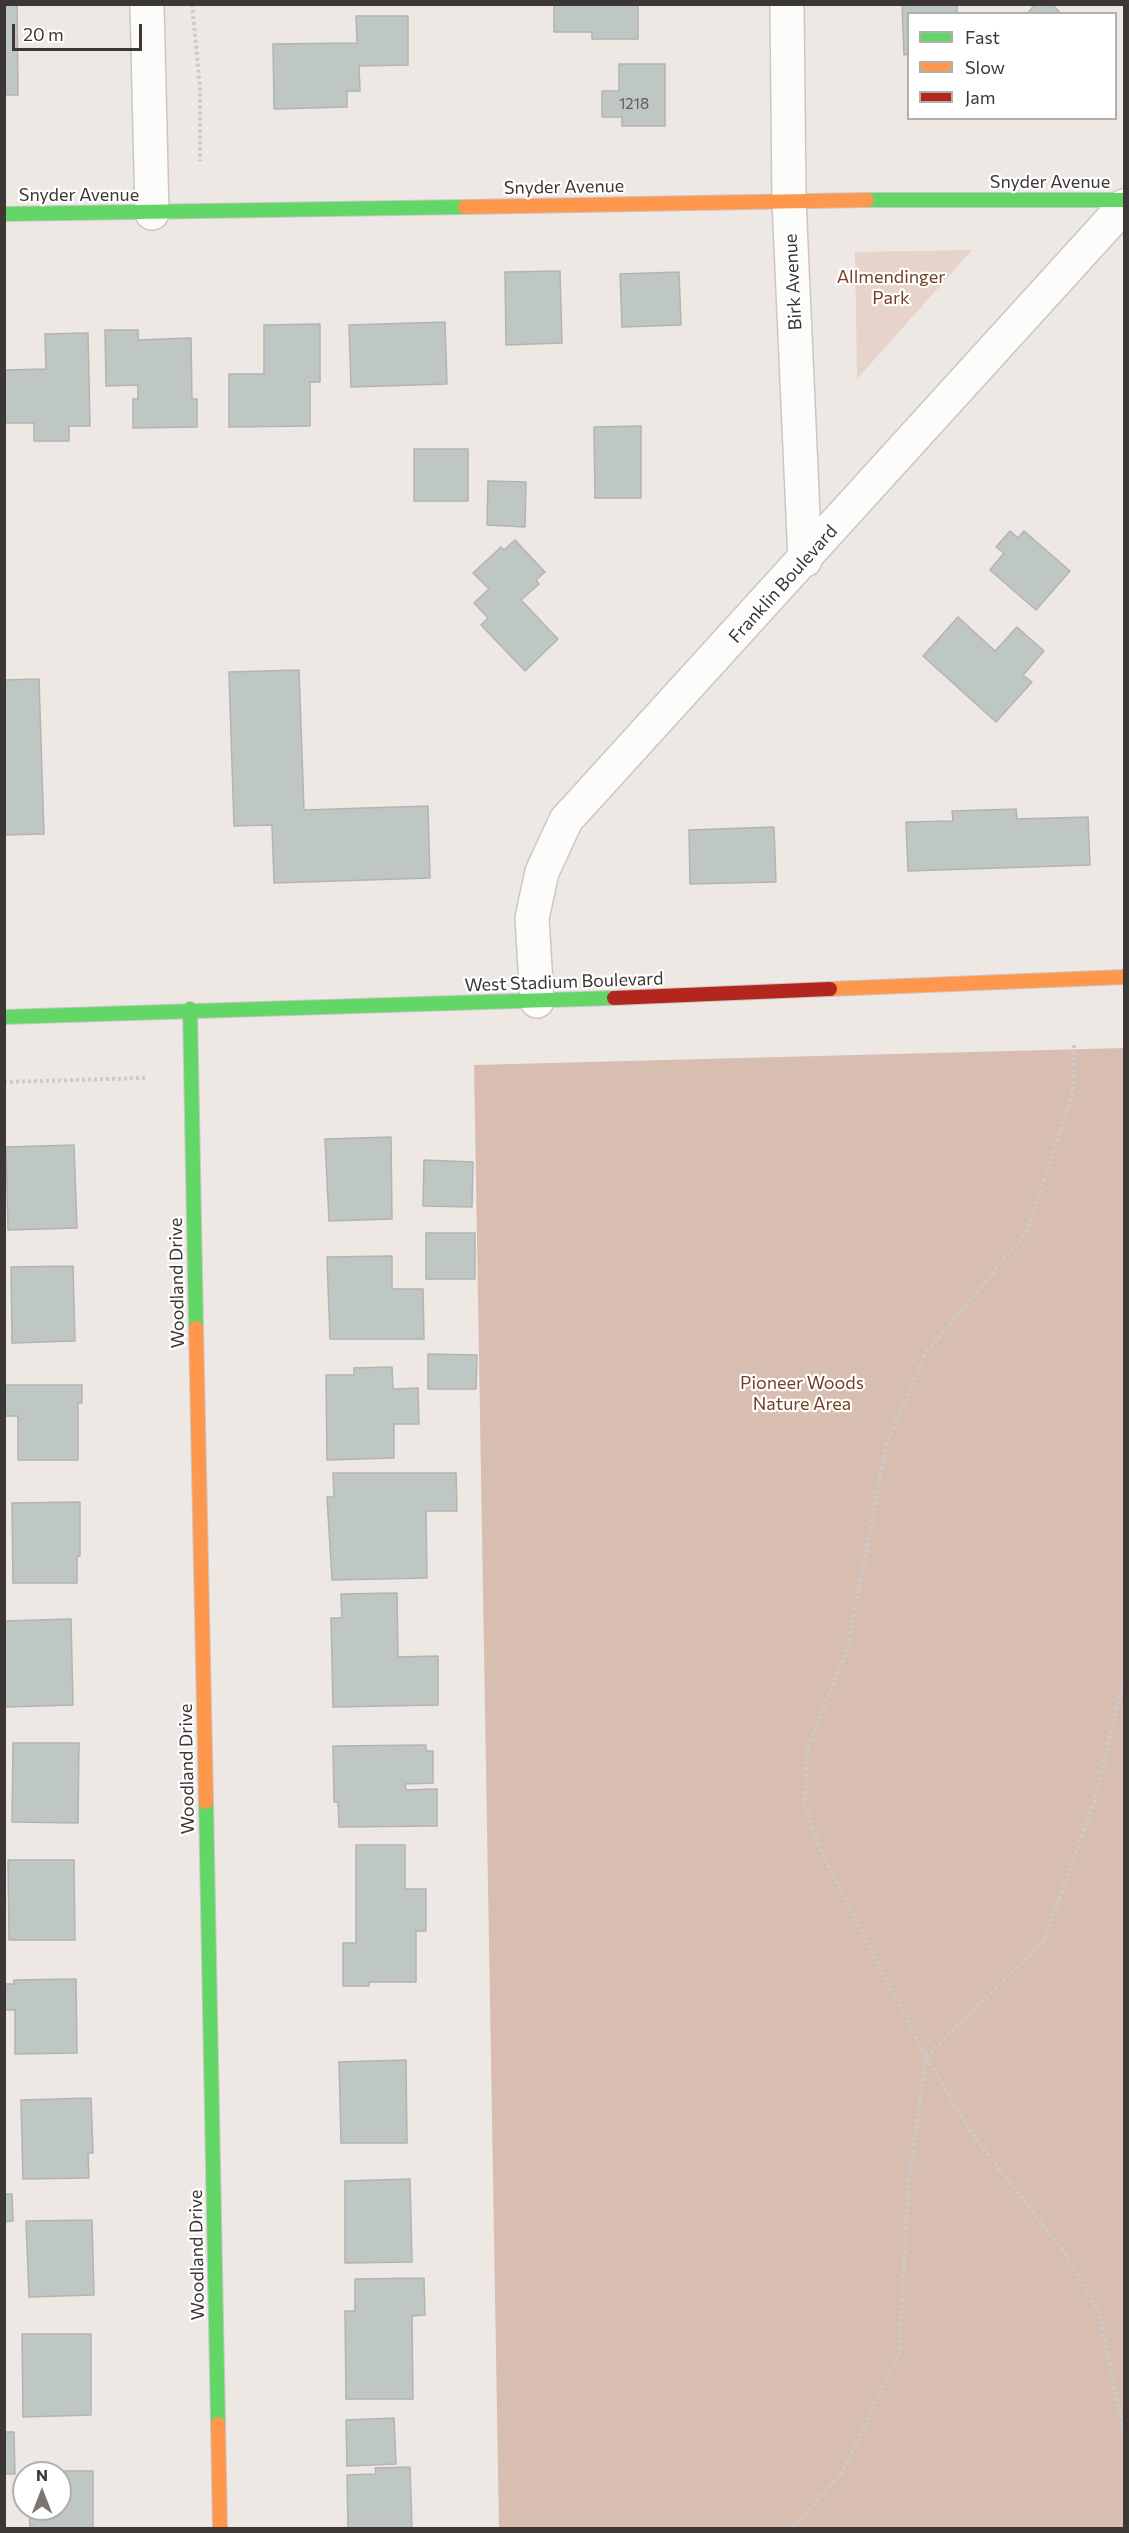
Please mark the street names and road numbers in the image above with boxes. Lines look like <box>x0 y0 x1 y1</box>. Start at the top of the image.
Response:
street label: Snyder Avenue <box>990 171 1110 193</box>
street label: Snyder Avenue <box>504 175 624 199</box>
street label: Snyder Avenue <box>19 184 139 206</box>
street label: Birk Avenue <box>780 233 806 331</box>
street label: Franklin Boulevard <box>724 520 842 648</box>
street label: West Stadium Boulevard <box>464 968 664 996</box>
street label: Woodland Drive <box>165 1218 189 1348</box>
street label: Woodland Drive <box>175 1704 199 1834</box>
street label: Woodland Drive <box>185 2190 209 2320</box>

